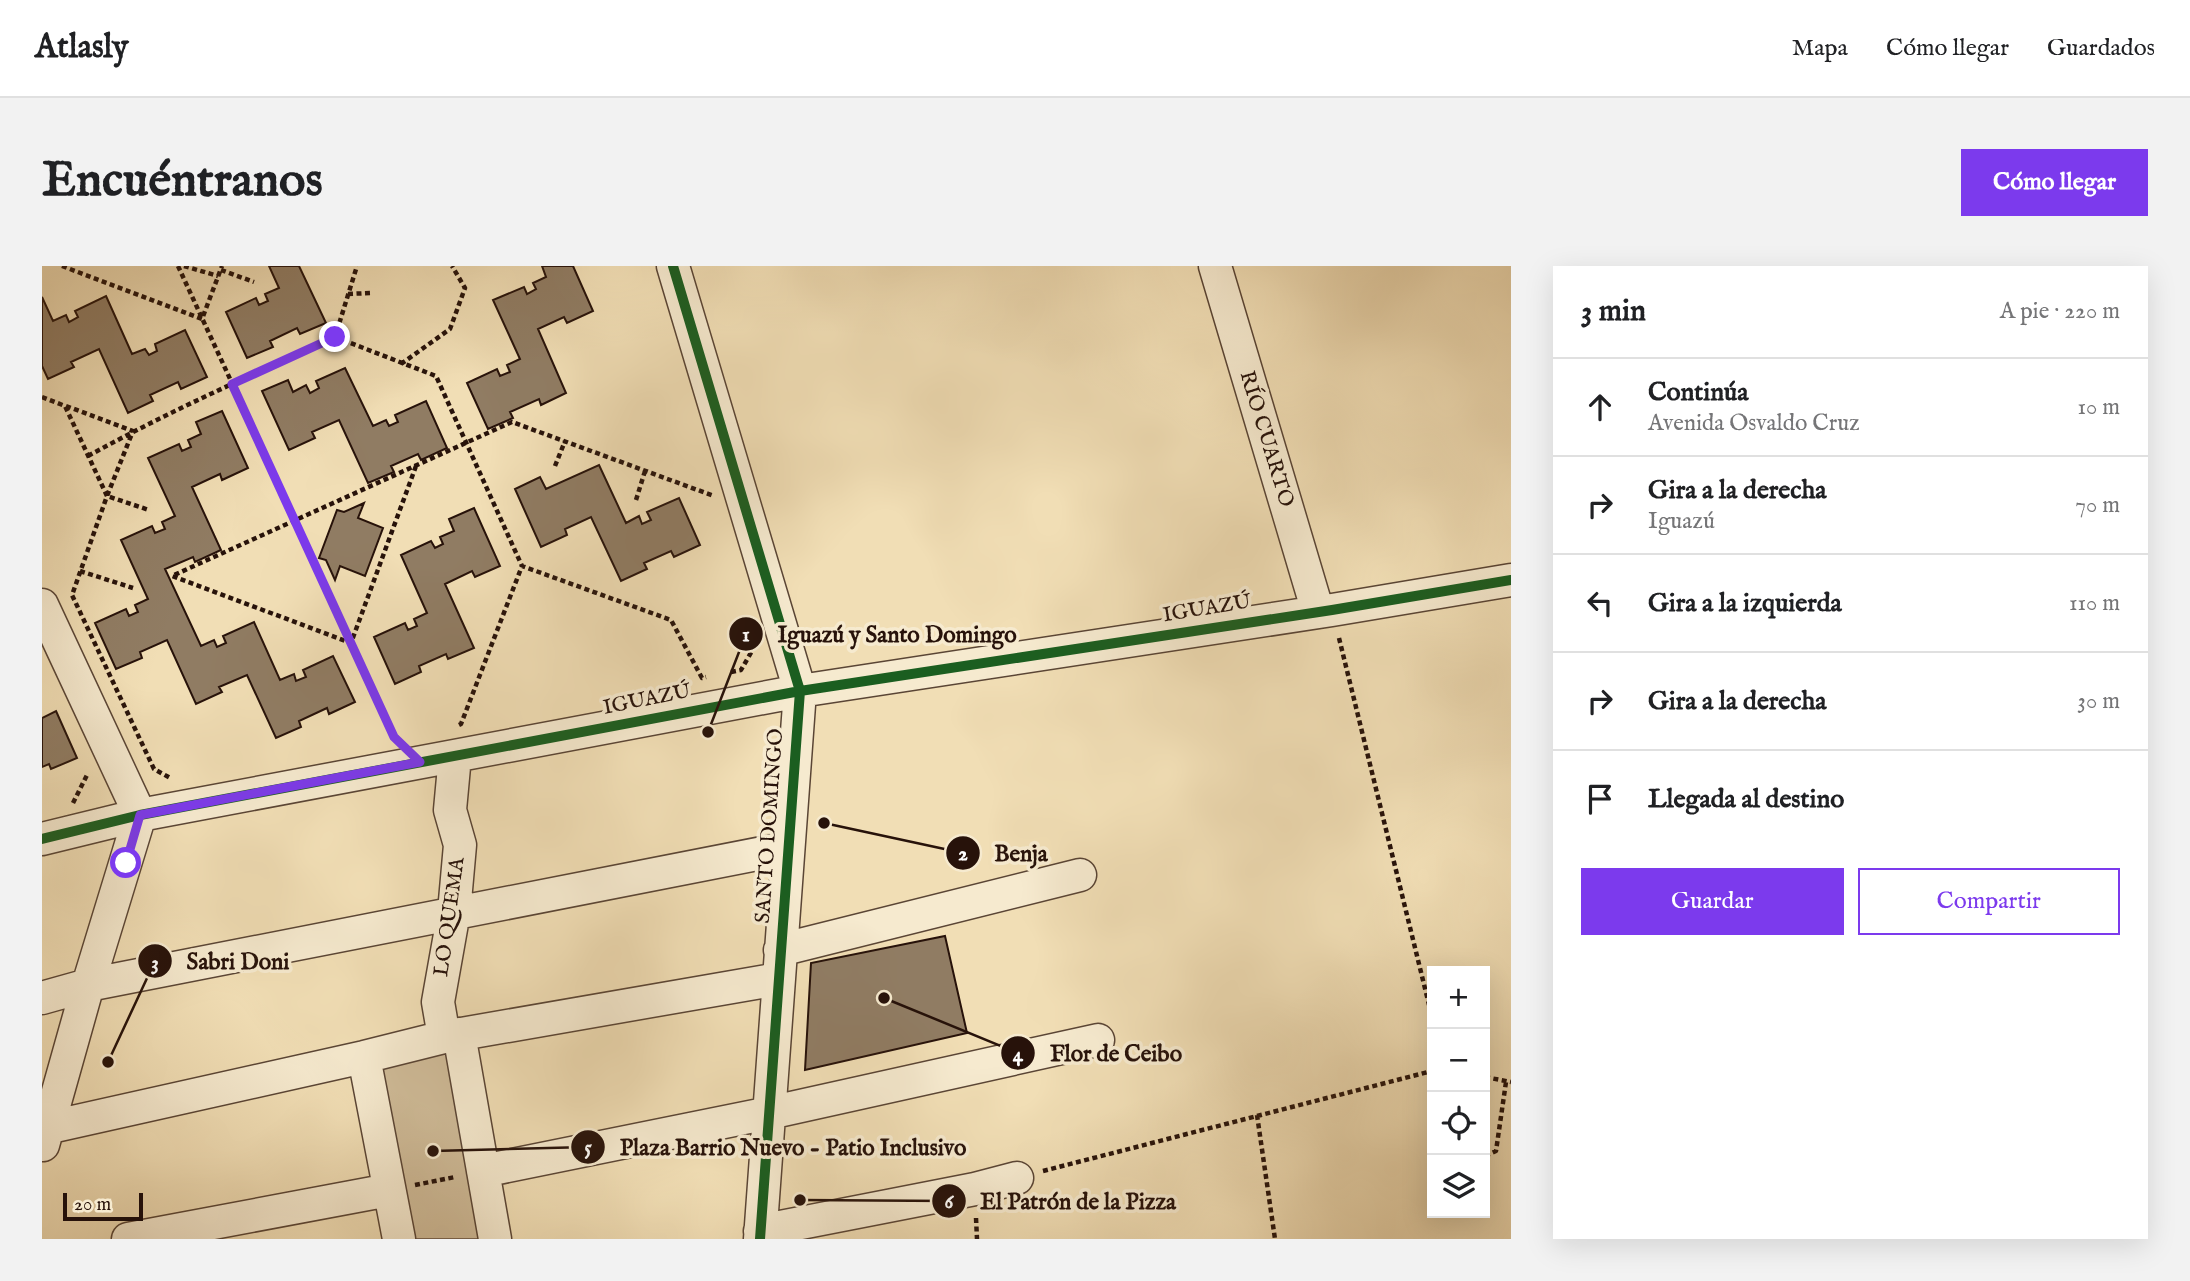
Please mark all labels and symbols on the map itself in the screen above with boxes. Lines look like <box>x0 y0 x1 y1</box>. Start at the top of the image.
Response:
route end <box>319 321 350 352</box>
street label: RÍO CUARTO <box>1232 367 1300 510</box>
street label: IGUAZÚ <box>1161 589 1253 629</box>
callout: Iguazú y Santo Domingo <box>728 612 1030 656</box>
text: Iguazú y Santo Domingo <box>777 621 1017 650</box>
text: 1 <box>742 622 750 649</box>
street label: IGUAZÚ <box>601 678 693 722</box>
street label: SANTO DOMINGO <box>750 728 790 924</box>
callout: Benja <box>945 831 1061 875</box>
text: Benja <box>994 840 1049 869</box>
text: 2 <box>958 841 968 868</box>
route start <box>110 847 141 878</box>
street label: LO QUEMA <box>428 855 472 978</box>
callout: Sabri Doni <box>138 939 304 983</box>
text: Sabri Doni <box>187 948 289 977</box>
text: 3 <box>151 950 159 977</box>
callout: Flor de Ceibo <box>1001 1031 1196 1075</box>
text: Flor de Ceibo <box>1050 1040 1183 1069</box>
text: 4 <box>1013 1042 1024 1069</box>
callout: Plaza Barrio Nuevo - Patio Inclusivo <box>571 1125 981 1169</box>
text: Plaza Barrio Nuevo - Patio Inclusivo <box>620 1134 967 1163</box>
text: 5 <box>584 1135 592 1162</box>
callout: El Patrón de la Pizza <box>931 1179 1190 1223</box>
text: El Patrón de la Pizza <box>980 1188 1177 1217</box>
text: 6 <box>945 1189 955 1216</box>
scale bar <box>63 1190 144 1222</box>

